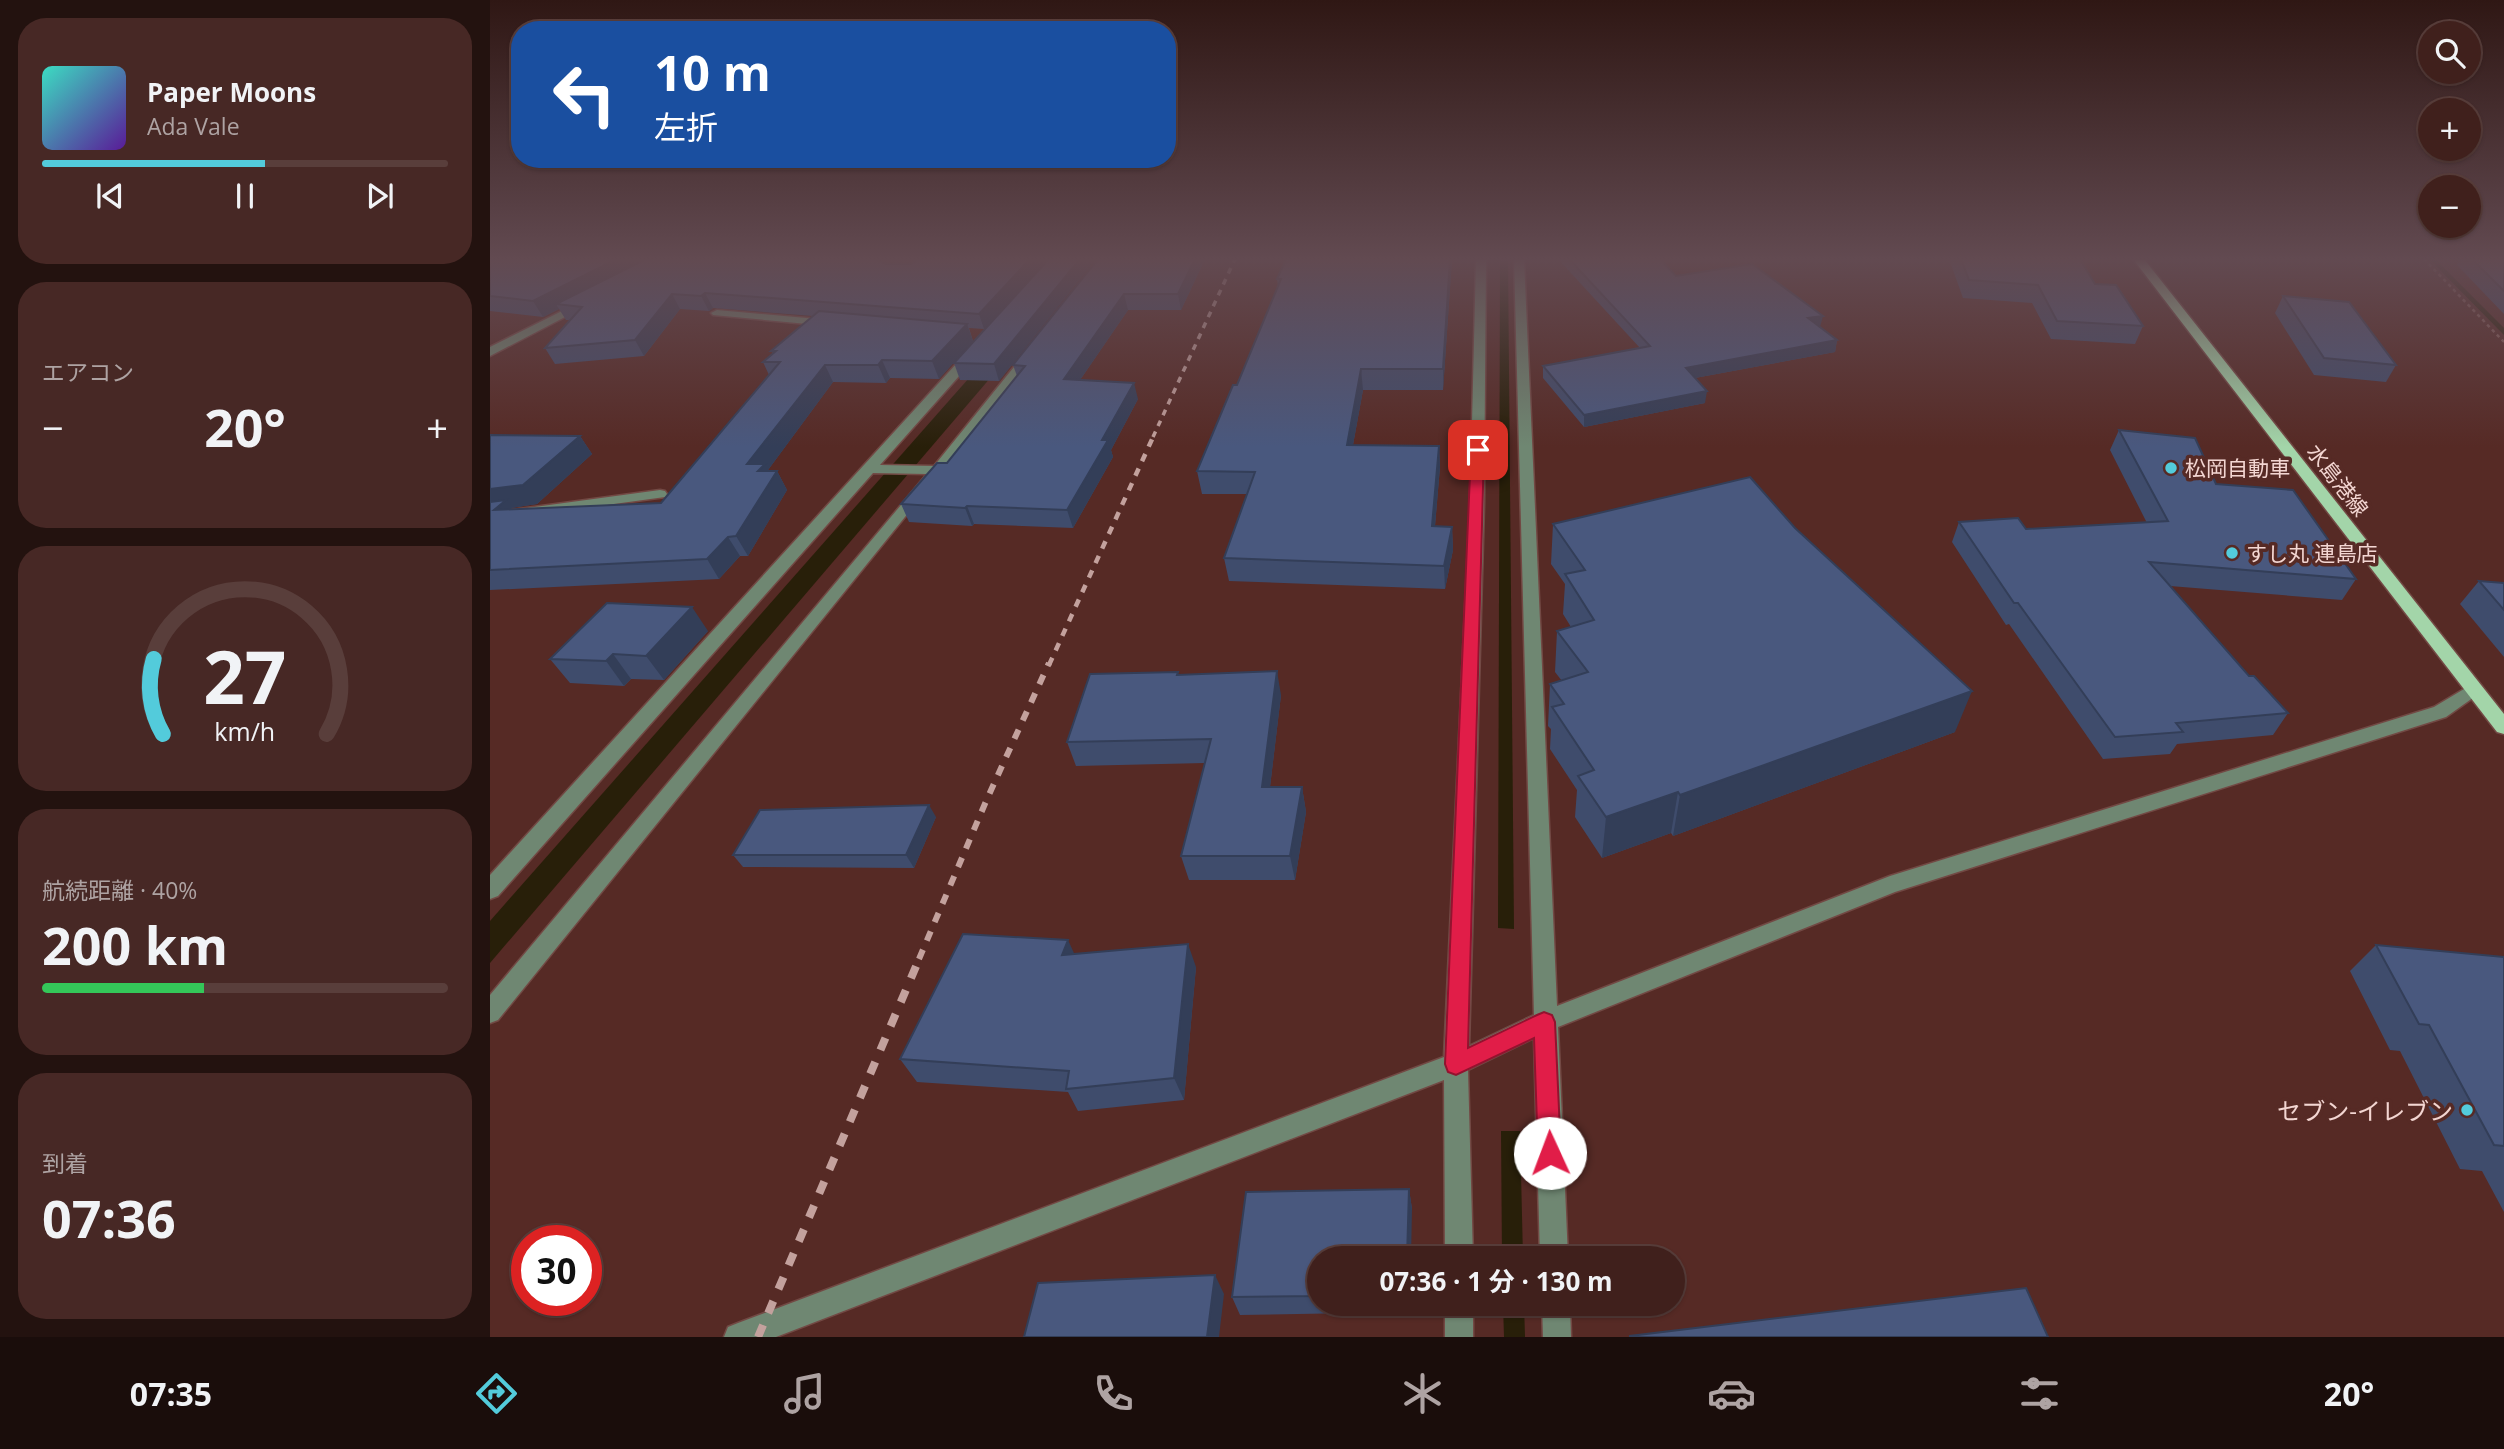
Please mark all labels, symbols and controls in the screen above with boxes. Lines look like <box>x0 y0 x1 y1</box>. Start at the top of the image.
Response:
map controls <box>2418 21 2481 238</box>
button: search <box>2418 21 2481 84</box>
text: 10 m <box>654 39 771 105</box>
icon: left <box>539 49 630 140</box>
text: Paper Moons <box>147 74 316 110</box>
button: + <box>2418 98 2481 161</box>
text: 左折 <box>654 105 718 148</box>
text: Ada Vale <box>147 110 240 142</box>
button: − <box>2418 175 2481 238</box>
icon: previous <box>91 177 129 215</box>
icon: pause <box>226 177 264 215</box>
icon: next <box>361 177 399 215</box>
text: エアコン <box>42 356 134 388</box>
text: 20° <box>204 391 286 462</box>
text: − <box>42 401 64 453</box>
text: + <box>426 401 448 453</box>
pin <box>1448 420 1508 480</box>
icon: arrive <box>1459 431 1497 469</box>
street label: 水島港線 <box>2301 438 2375 522</box>
place label: 松岡自動車 <box>2185 454 2290 482</box>
marker: 松岡自動車 <box>2163 460 2179 476</box>
place label: すし丸 連島店 <box>2246 539 2377 567</box>
marker: すし丸 連島店 <box>2224 545 2240 561</box>
text: 27 <box>203 627 287 726</box>
text: km/h <box>215 714 275 748</box>
text: 航続距離 · 40% <box>42 874 197 906</box>
text: 200 km <box>42 909 228 980</box>
place label: セブン-イレブン <box>2277 1094 2453 1127</box>
marker: セブン-イレブン <box>2459 1102 2475 1118</box>
position arrow <box>1513 1116 1587 1190</box>
text: 到着 <box>42 1147 88 1179</box>
text: 07:36 <box>42 1182 176 1253</box>
speed limit sign: 30 <box>511 1225 602 1316</box>
text: 07:36 · 1 分 · 130 m <box>1379 1263 1613 1299</box>
icon: directions <box>472 1369 521 1418</box>
icon: music <box>780 1369 829 1418</box>
icon: phone <box>1089 1369 1138 1418</box>
icon: climate <box>1398 1369 1447 1418</box>
icon: car <box>1707 1369 1756 1418</box>
icon: filters <box>2015 1369 2064 1418</box>
text: 07:35 <box>130 1372 212 1415</box>
text: 20° <box>2324 1372 2374 1415</box>

